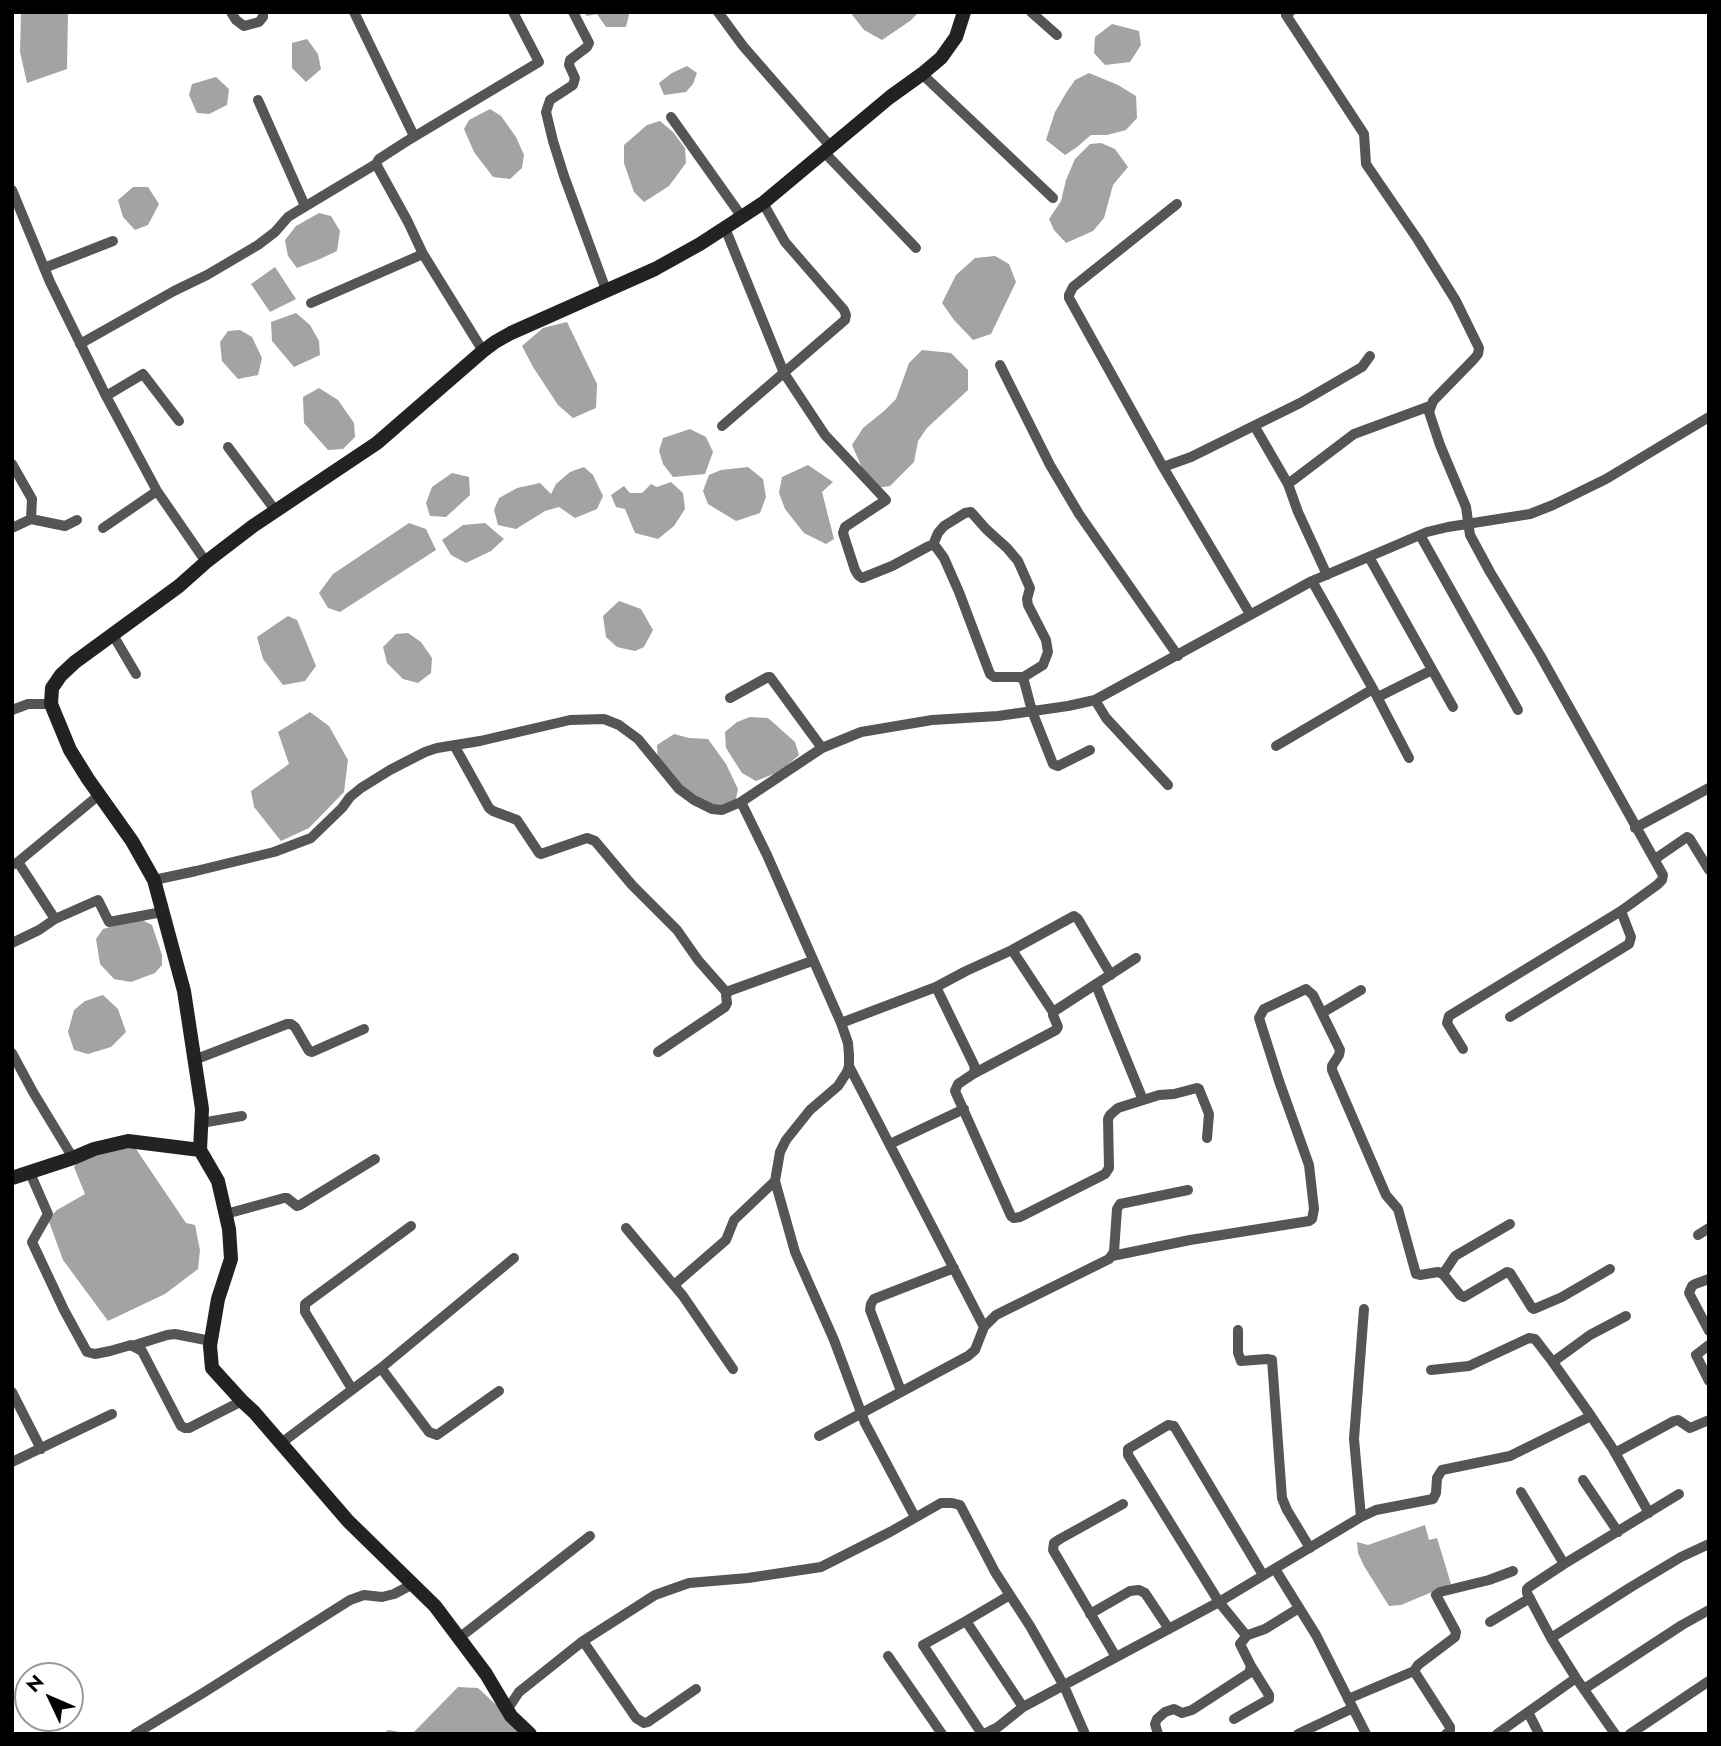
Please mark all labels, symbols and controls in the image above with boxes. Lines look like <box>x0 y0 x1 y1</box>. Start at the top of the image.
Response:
north arrow <box>14 1662 84 1732</box>
text: N <box>20 1669 50 1698</box>

